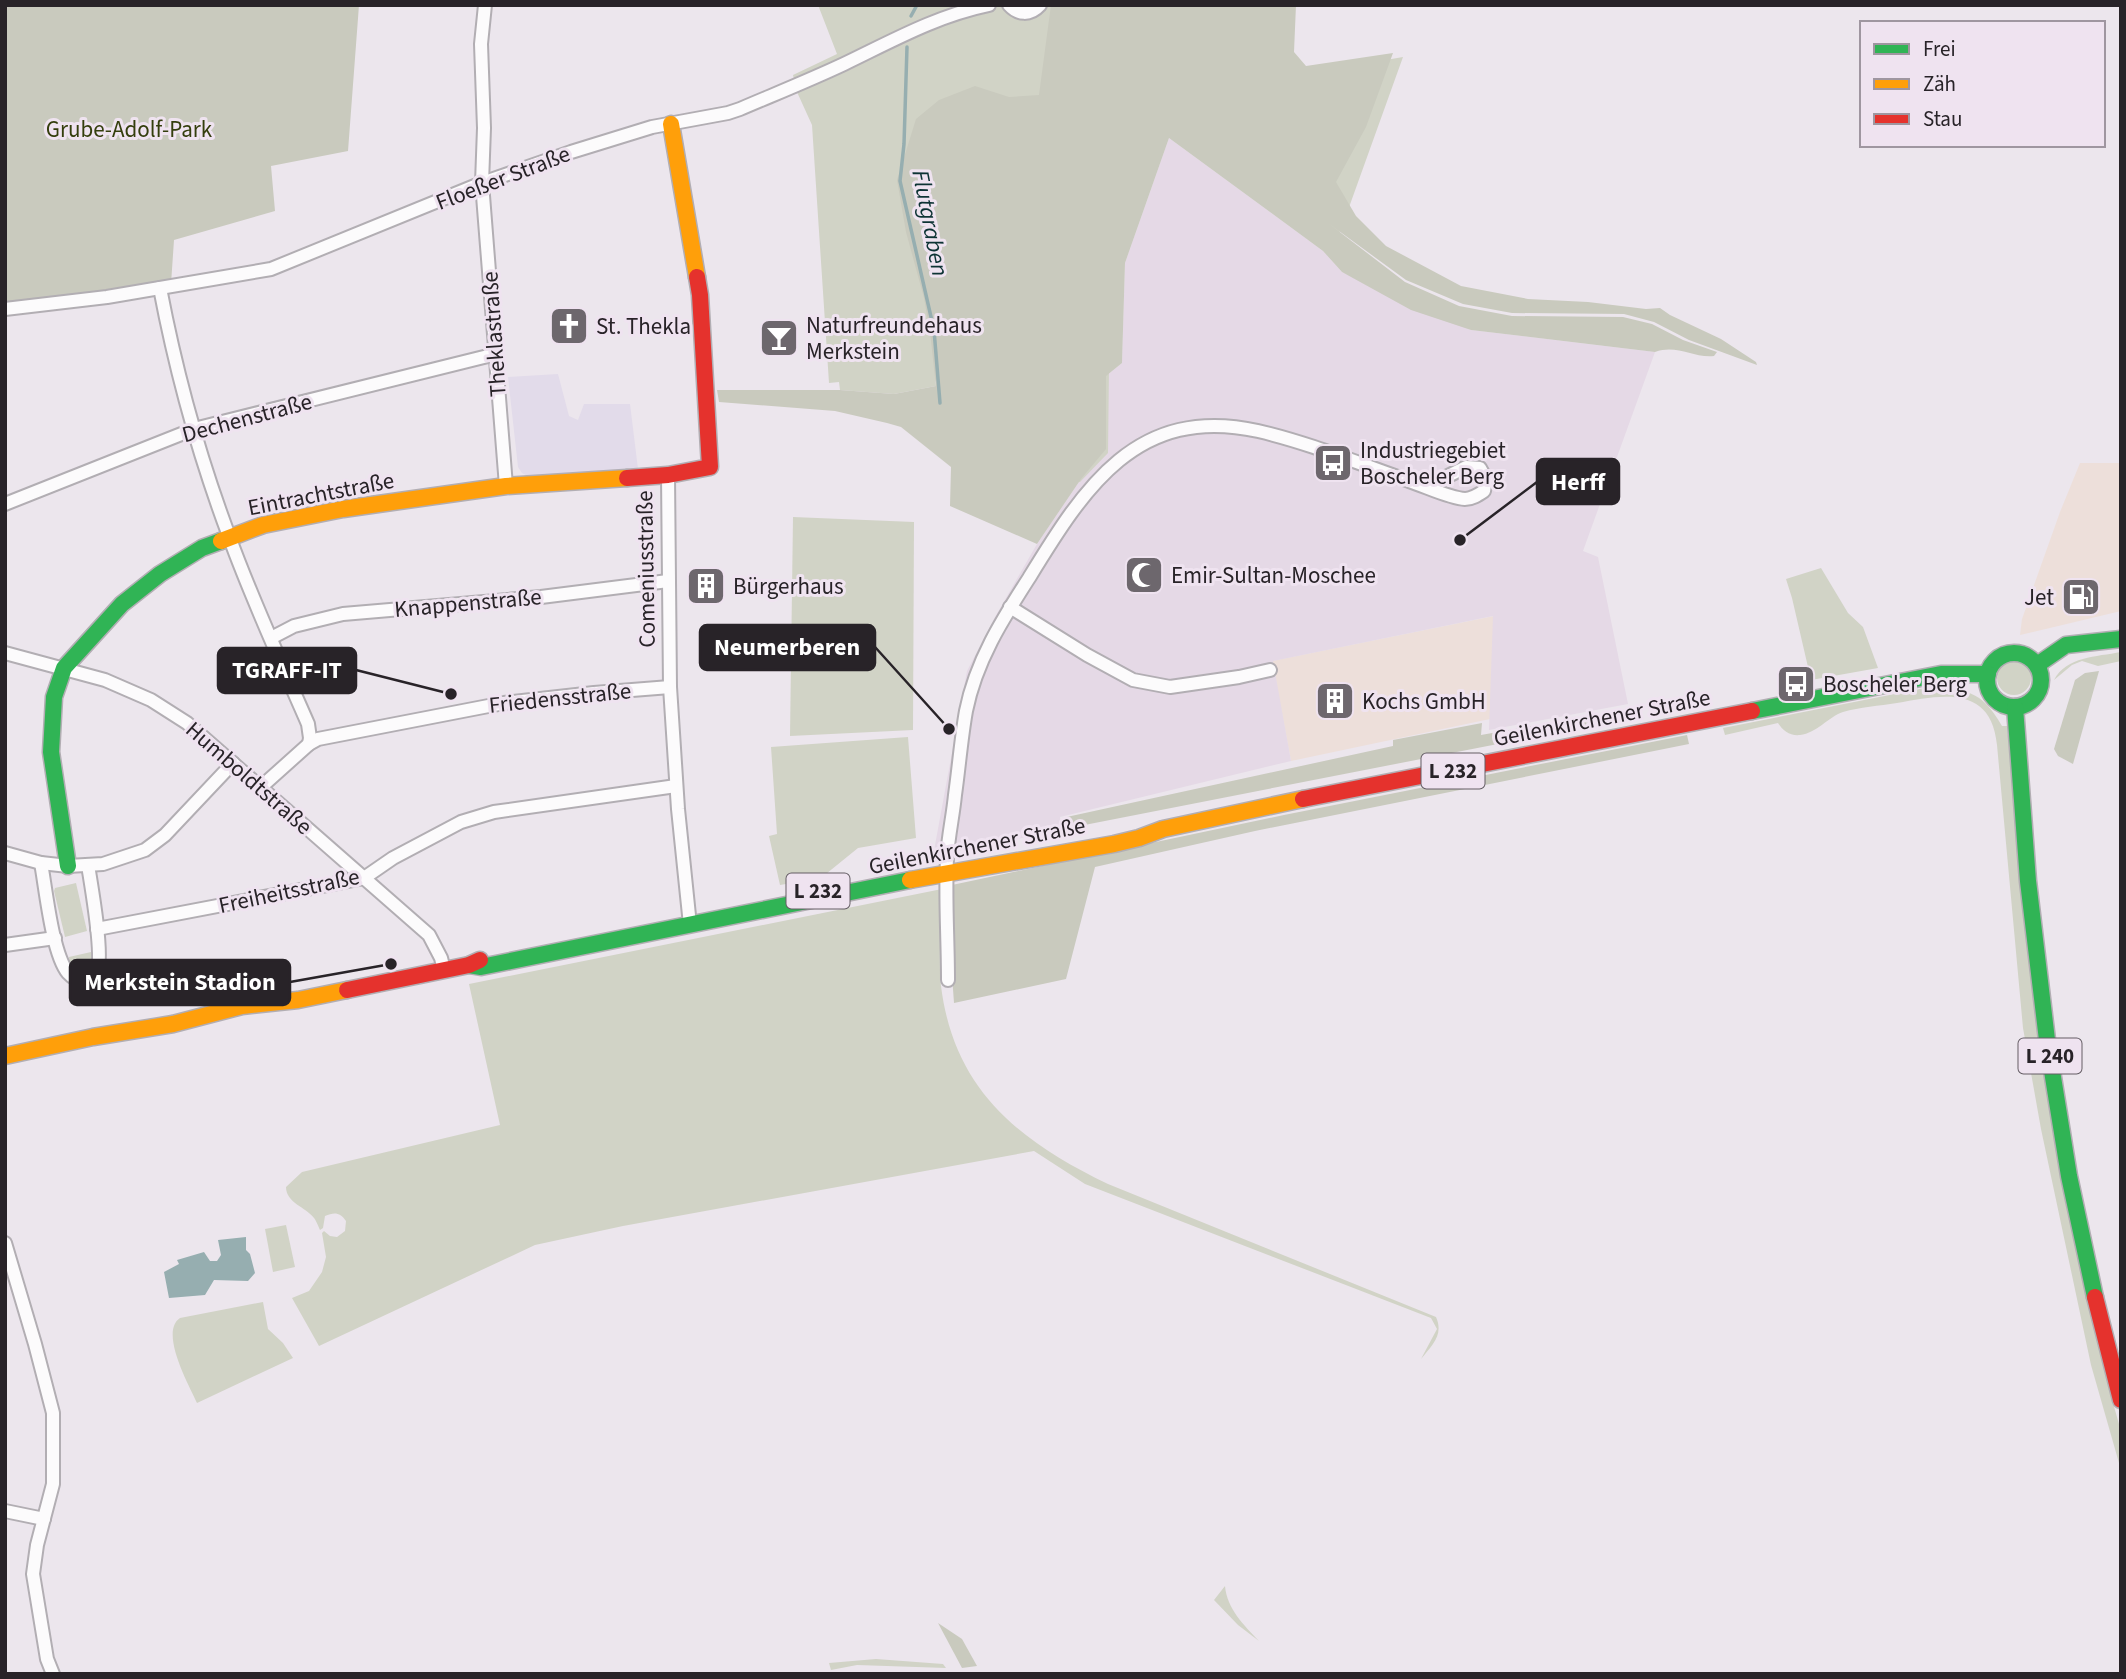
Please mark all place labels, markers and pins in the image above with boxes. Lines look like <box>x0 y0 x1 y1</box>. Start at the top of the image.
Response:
church icon: St. Thekla <box>548 305 590 347</box>
place label: Naturfreundehaus Merkstein <box>806 309 982 368</box>
place label: St. Thekla <box>596 310 691 343</box>
bar icon: Naturfreundehaus Merkstein <box>758 317 800 359</box>
place label: Industriegebiet Boscheler Berg <box>1360 434 1506 493</box>
bus stop icon: Industriegebiet Boscheler Berg <box>1312 442 1354 484</box>
callout: Herff <box>1537 459 1619 504</box>
mosque icon: Emir-Sultan-Moschee <box>1123 554 1165 596</box>
place label: Emir-Sultan-Moschee <box>1171 559 1376 592</box>
building icon: Bürgerhaus <box>685 565 727 607</box>
place label: Bürgerhaus <box>733 570 844 603</box>
fuel station icon: Jet <box>2060 576 2102 618</box>
place label: Jet <box>2024 581 2054 614</box>
callout: Neumerberen <box>700 625 875 670</box>
callout: TGRAFF-IT <box>218 648 356 693</box>
bus stop icon: Boscheler Berg <box>1775 663 1817 705</box>
place label: Boscheler Berg <box>1823 668 1968 701</box>
building icon: Kochs GmbH <box>1314 680 1356 722</box>
place label: Kochs GmbH <box>1362 685 1486 718</box>
callout: Merkstein Stadion <box>70 960 290 1005</box>

